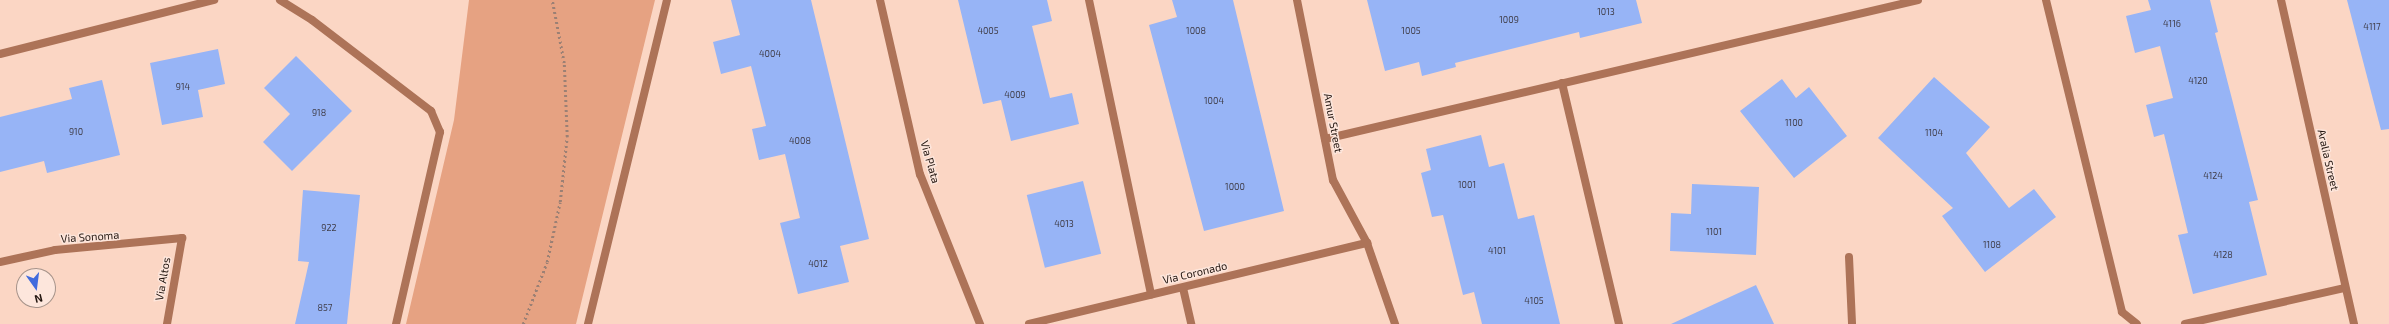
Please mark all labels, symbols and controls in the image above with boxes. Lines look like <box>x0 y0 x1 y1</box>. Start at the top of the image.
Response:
house number: 1013 <box>1597 7 1615 17</box>
house number: 1009 <box>1499 15 1519 25</box>
house number: 4116 <box>2163 19 2181 29</box>
house number: 4117 <box>2363 22 2381 32</box>
house number: 4005 <box>977 26 999 36</box>
house number: 1008 <box>1186 26 1206 36</box>
house number: 1005 <box>1401 26 1421 36</box>
house number: 4004 <box>759 49 781 59</box>
house number: 4120 <box>2188 76 2208 86</box>
house number: 914 <box>176 82 190 92</box>
house number: 4009 <box>1004 90 1026 100</box>
street label: Amur Street <box>1321 92 1345 154</box>
house number: 1004 <box>1204 96 1224 106</box>
house number: 918 <box>312 108 326 118</box>
house number: 1100 <box>1785 118 1803 128</box>
house number: 910 <box>69 127 83 137</box>
house number: 1104 <box>1925 128 1943 138</box>
street label: Aralia Street <box>2315 128 2341 192</box>
house number: 4008 <box>789 136 811 146</box>
street label: Via Plata <box>918 139 942 185</box>
house number: 4124 <box>2203 171 2223 181</box>
house number: 1001 <box>1458 180 1476 190</box>
house number: 1000 <box>1225 182 1245 192</box>
house number: 4013 <box>1054 219 1074 229</box>
house number: 922 <box>321 223 337 233</box>
house number: 1101 <box>1706 227 1722 237</box>
street label: Via Sonoma <box>60 228 120 246</box>
house number: 1108 <box>1983 240 2001 250</box>
house number: 4101 <box>1488 246 1506 256</box>
house number: 4128 <box>2213 250 2233 260</box>
street label: Via Altos <box>153 256 173 302</box>
house number: 4012 <box>808 259 828 269</box>
street label: Via Coronado <box>1161 259 1229 287</box>
north arrow <box>16 268 56 308</box>
text: N <box>33 292 44 306</box>
house number: 4105 <box>1524 296 1544 306</box>
house number: 857 <box>318 303 332 313</box>

